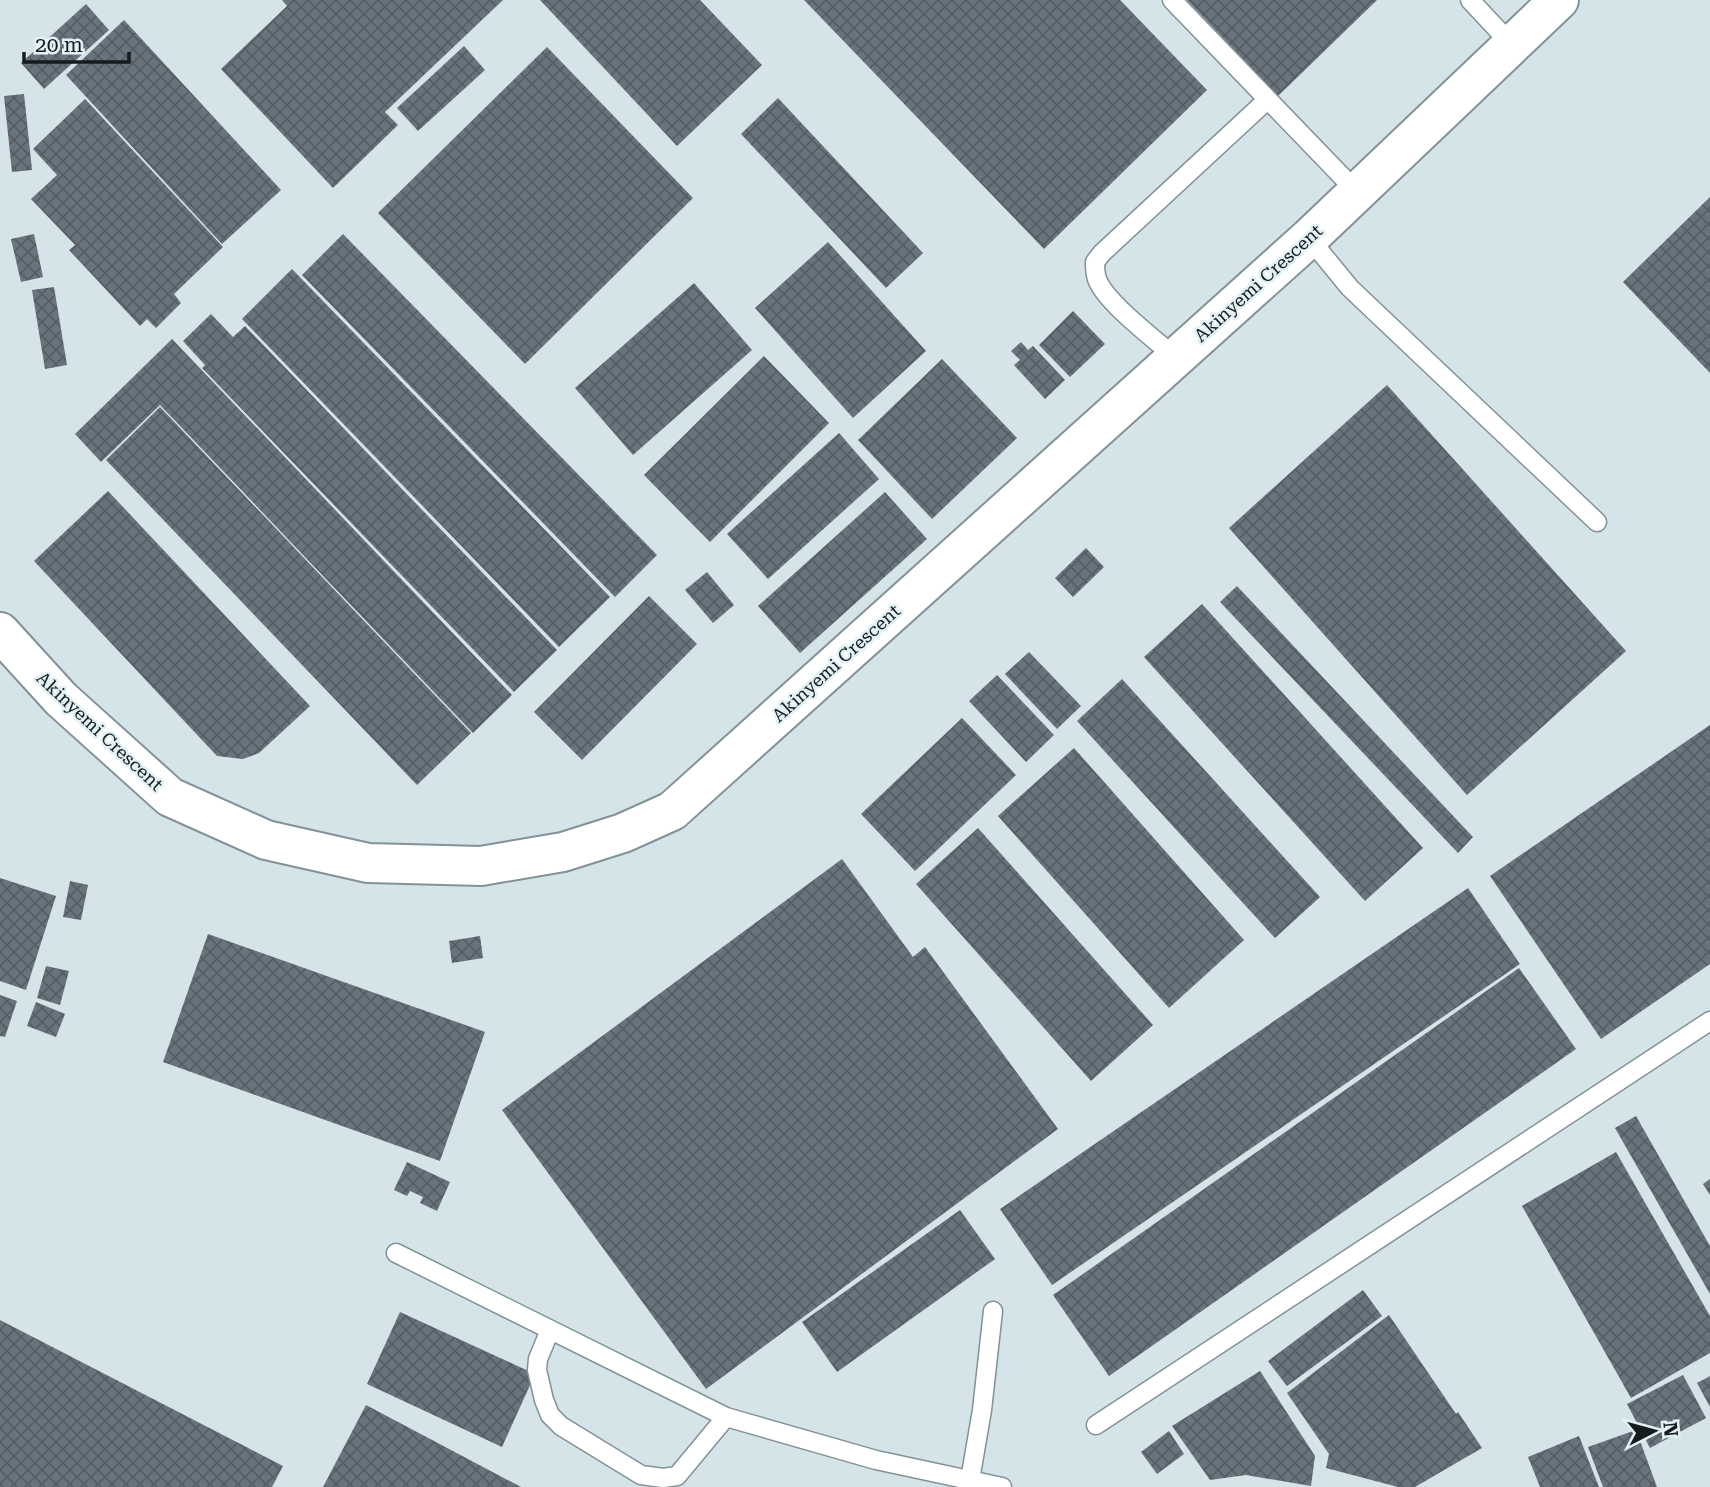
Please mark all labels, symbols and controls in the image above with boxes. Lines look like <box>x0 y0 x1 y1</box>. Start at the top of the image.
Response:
scale bar <box>24 21 130 65</box>
text: 20 m <box>35 33 83 57</box>
street label: Akinyemi Crescent <box>1190 220 1327 346</box>
street label: Akinyemi Crescent <box>768 600 905 726</box>
street label: Akinyemi Crescent <box>32 667 168 795</box>
north arrow <box>1619 1396 1689 1466</box>
text: N <box>1658 1421 1683 1438</box>

